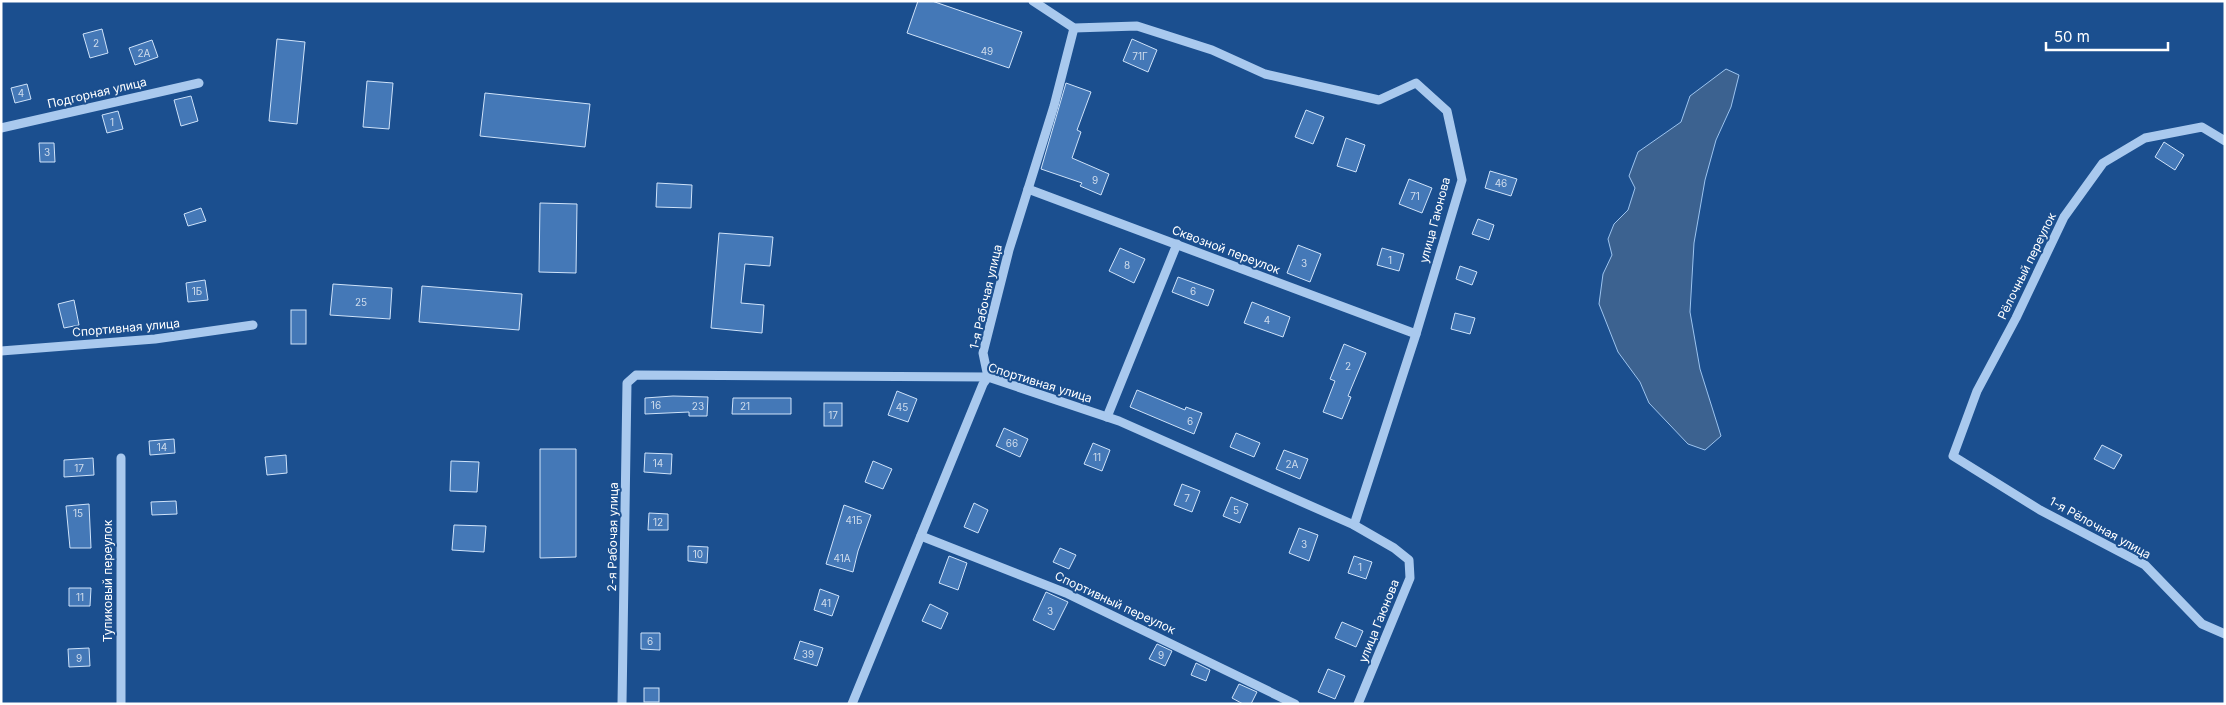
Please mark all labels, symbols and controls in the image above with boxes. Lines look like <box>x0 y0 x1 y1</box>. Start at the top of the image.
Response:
scale bar <box>2046 20 2168 52</box>
text: 50 m <box>2054 27 2090 46</box>
house number: 2 <box>93 37 99 49</box>
house number: 49 <box>981 45 993 57</box>
house number: 2А <box>138 47 151 59</box>
house number: 71Г <box>1132 50 1148 62</box>
street label: Подгорная улица <box>46 74 148 111</box>
house number: 4 <box>18 87 24 99</box>
house number: 1 <box>110 116 114 128</box>
house number: 3 <box>44 146 50 158</box>
house number: 9 <box>1092 174 1098 186</box>
street label: улица Гаюнова <box>1416 175 1453 264</box>
house number: 46 <box>1495 177 1507 189</box>
house number: 71 <box>1410 190 1420 202</box>
street label: Рёлочный переулок <box>1994 209 2059 322</box>
street label: Сквозной переулок <box>1170 222 1283 277</box>
street label: 1-я Рабочая улица <box>966 243 1005 351</box>
house number: 1 <box>1388 254 1392 266</box>
house number: 3 <box>1301 257 1307 269</box>
house number: 8 <box>1124 259 1130 271</box>
house number: 1Б <box>192 285 202 297</box>
house number: 6 <box>1190 285 1196 297</box>
house number: 25 <box>355 296 367 308</box>
house number: 4 <box>1264 314 1270 326</box>
street label: Спортивная улица <box>72 315 180 340</box>
street label: Спортивная улица <box>986 360 1094 405</box>
house number: 2 <box>1345 360 1351 372</box>
house number: 16 <box>651 399 661 411</box>
house number: 23 <box>692 400 704 412</box>
house number: 21 <box>740 400 750 412</box>
house number: 45 <box>896 401 908 413</box>
house number: 17 <box>828 409 838 421</box>
house number: 6 <box>1187 415 1193 427</box>
house number: 66 <box>1006 437 1018 449</box>
house number: 14 <box>157 441 167 453</box>
house number: 11 <box>1093 451 1101 463</box>
house number: 14 <box>653 457 663 469</box>
house number: 2А <box>1286 458 1299 470</box>
house number: 17 <box>74 462 84 474</box>
street label: 2-я Рабочая улица <box>604 482 621 592</box>
house number: 7 <box>1184 492 1190 504</box>
street label: 1-я Рёлочная улица <box>2047 493 2154 562</box>
house number: 5 <box>1233 504 1239 516</box>
house number: 15 <box>73 507 83 519</box>
house number: 41Б <box>846 514 862 526</box>
house number: 12 <box>653 516 663 528</box>
street label: Тупиковый переулок <box>100 519 115 642</box>
house number: 3 <box>1301 538 1307 550</box>
house number: 10 <box>693 548 703 560</box>
house number: 41А <box>833 552 851 564</box>
house number: 1 <box>1358 561 1362 573</box>
street label: Спортивный переулок <box>1053 568 1178 637</box>
street label: улица Гаюнова <box>1355 577 1402 665</box>
house number: 11 <box>76 591 84 603</box>
house number: 41 <box>821 597 831 609</box>
house number: 3 <box>1047 605 1053 617</box>
house number: 6 <box>647 635 653 647</box>
house number: 39 <box>802 648 814 660</box>
house number: 9 <box>1158 649 1164 661</box>
house number: 9 <box>76 652 82 664</box>

